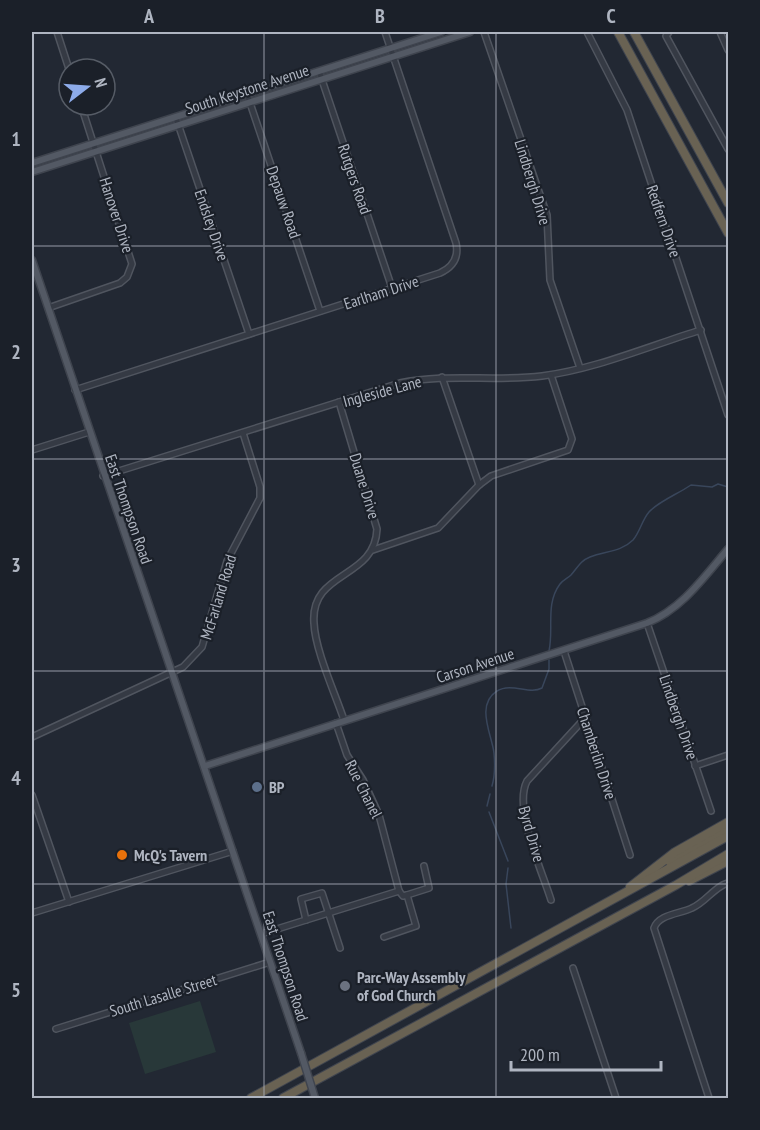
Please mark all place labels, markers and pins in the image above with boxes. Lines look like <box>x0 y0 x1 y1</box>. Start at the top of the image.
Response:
place label: BP <box>269 777 285 797</box>
marker: BP <box>250 780 264 794</box>
place label: McQ's Tavern <box>134 845 207 865</box>
marker: McQ's Tavern <box>115 848 129 862</box>
place label: Parc-Way Assembly of God Church <box>357 967 466 1005</box>
marker: Parc-Way Assembly of God Church <box>338 979 352 993</box>

